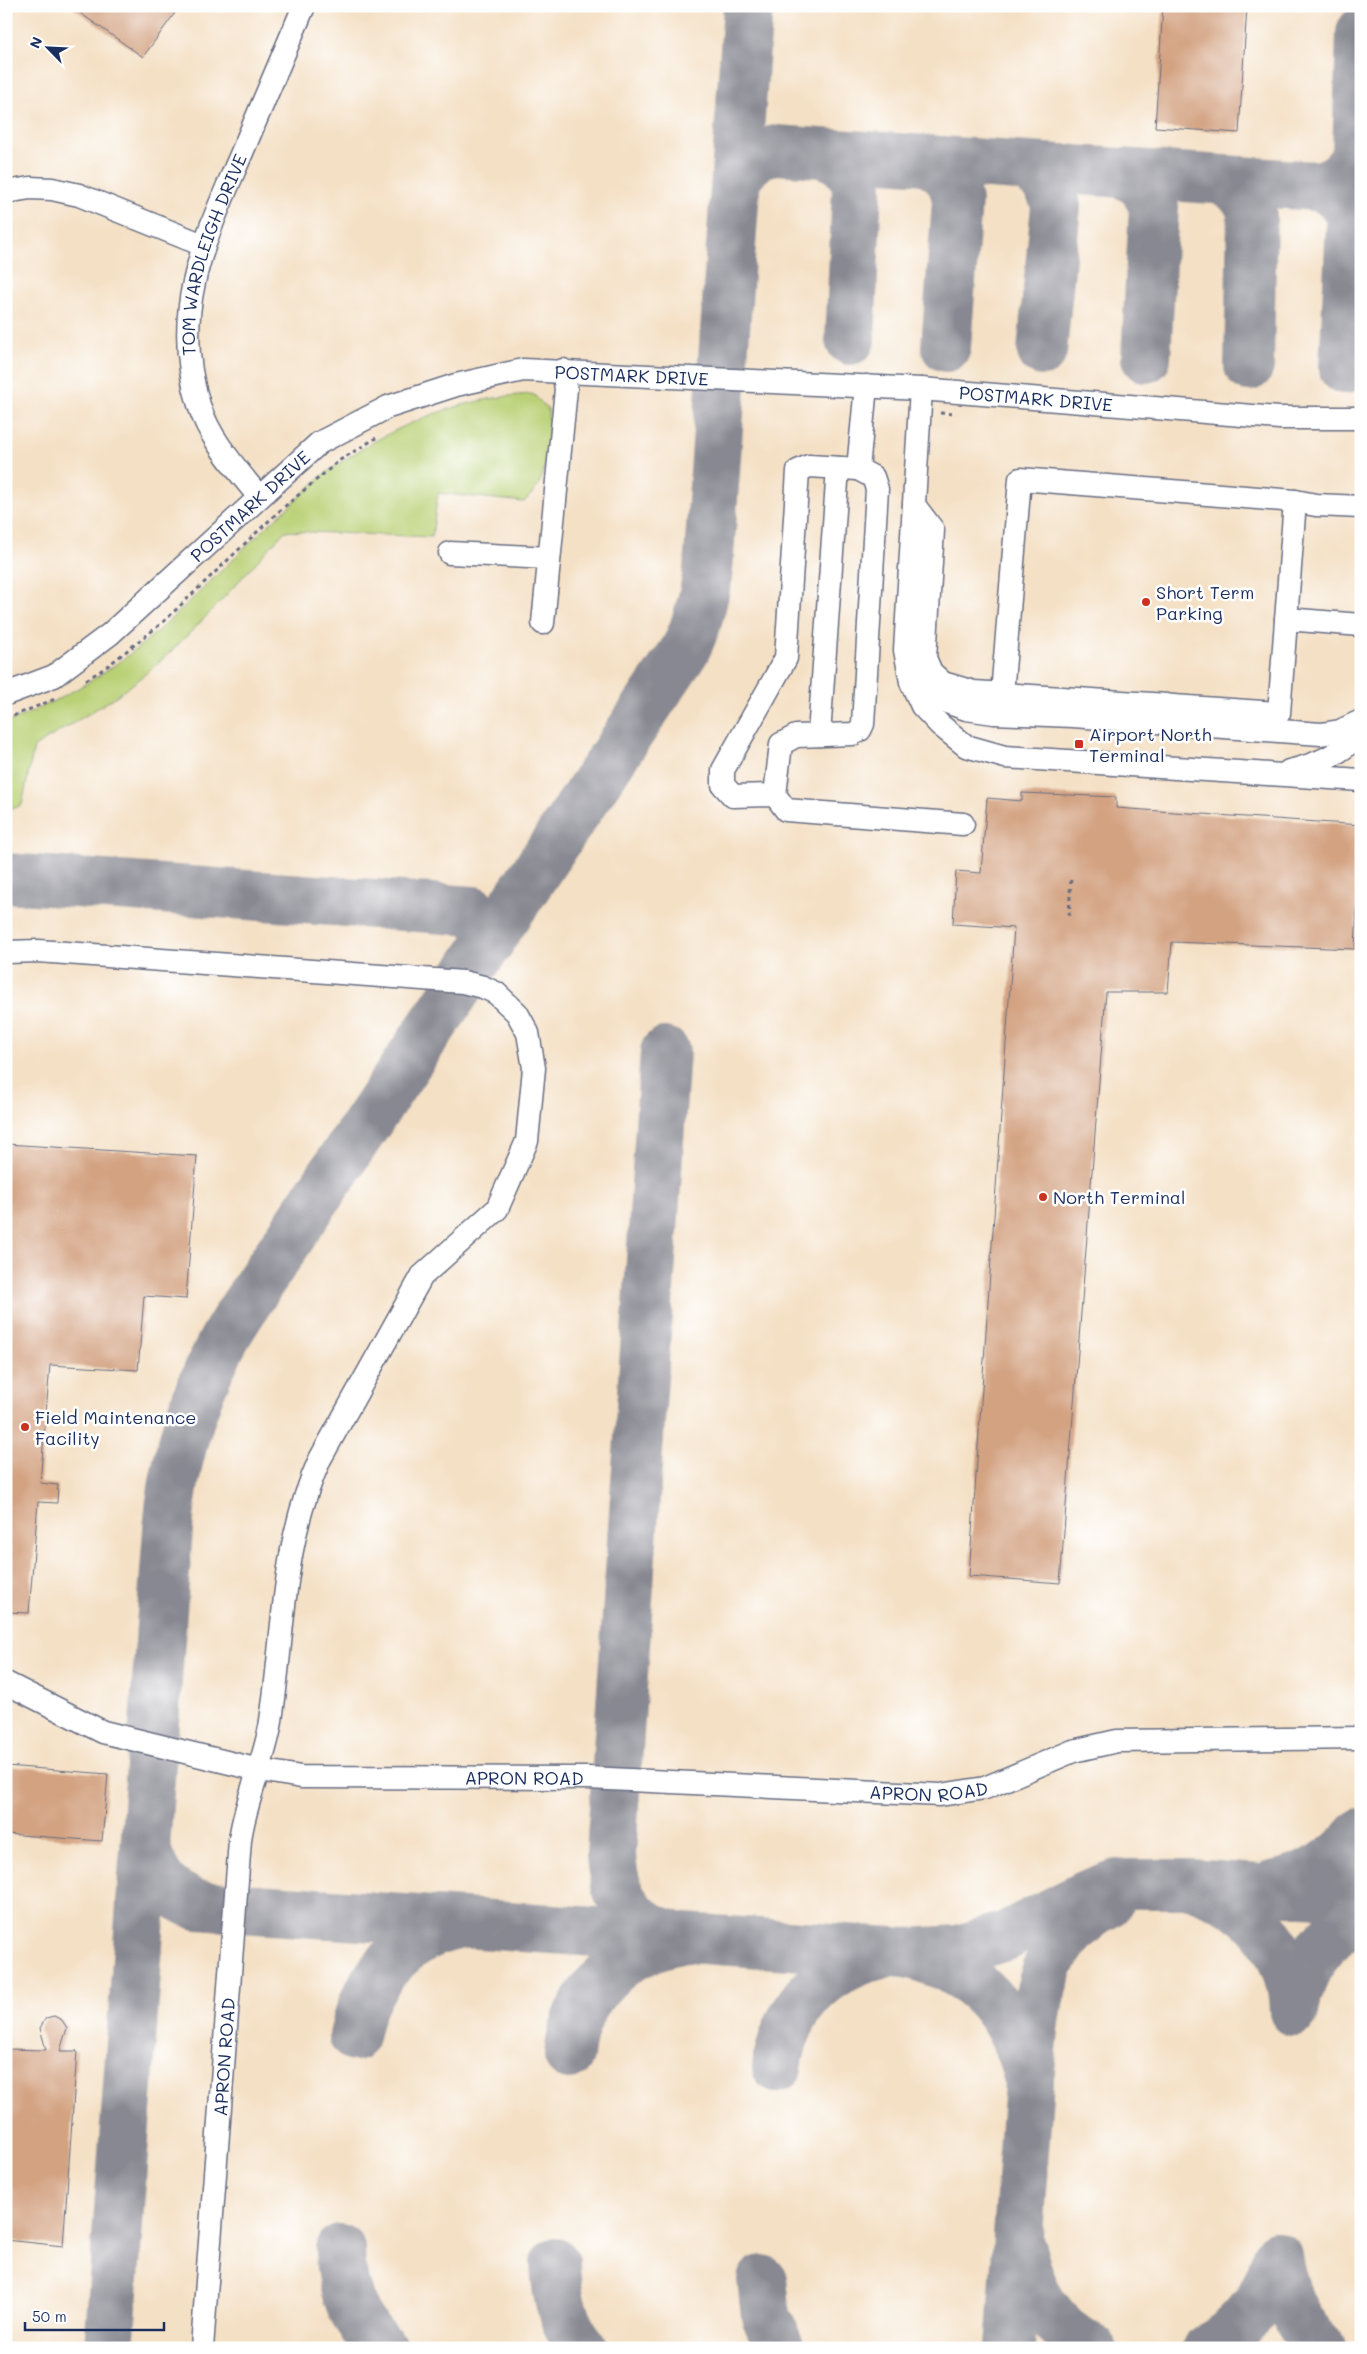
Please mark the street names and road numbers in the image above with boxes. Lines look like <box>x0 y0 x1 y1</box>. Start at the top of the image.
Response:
street label: TOM WARDLEIGH DRIVE <box>176 150 252 356</box>
street label: POSTMARK DRIVE <box>554 360 709 391</box>
street label: POSTMARK DRIVE <box>958 380 1114 416</box>
street label: POSTMARK DRIVE <box>185 445 315 567</box>
street label: APRON ROAD <box>465 1766 584 1790</box>
street label: APRON ROAD <box>869 1776 990 1807</box>
street label: APRON ROAD <box>208 1997 240 2117</box>

